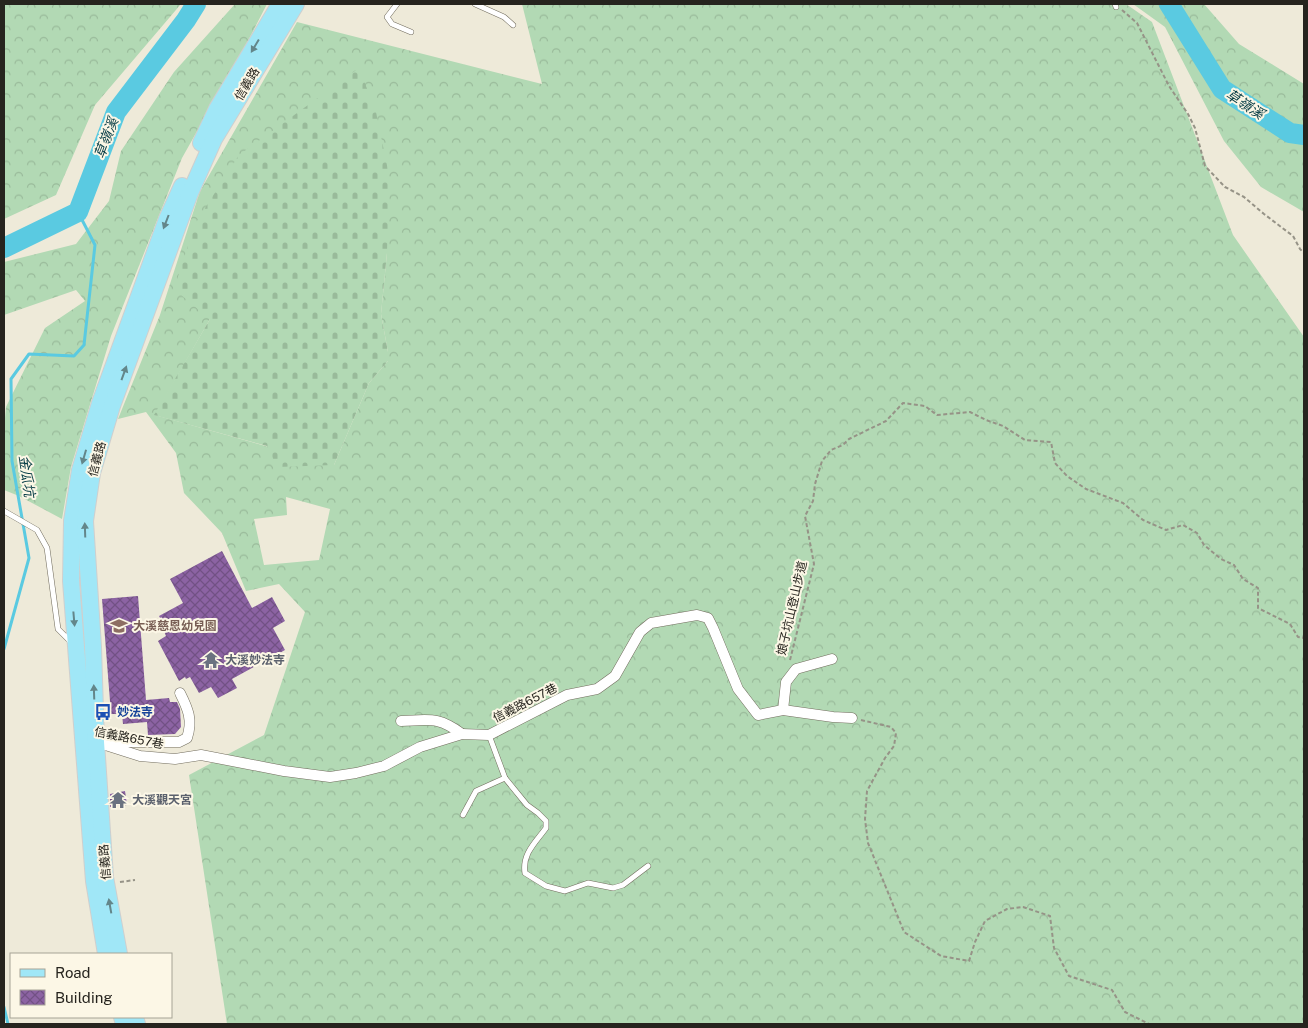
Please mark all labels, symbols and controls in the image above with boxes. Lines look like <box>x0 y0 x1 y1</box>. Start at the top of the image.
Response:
one-way arrow <box>251 39 260 52</box>
street label: 信義路 <box>232 65 262 103</box>
water label: 草嶺溪 <box>1223 86 1269 123</box>
water label: 草嶺溪 <box>91 114 122 160</box>
one-way arrow <box>162 214 169 229</box>
one-way arrow <box>120 365 128 380</box>
street label: 信義路 <box>86 440 108 478</box>
one-way arrow <box>79 450 87 465</box>
water label: 金瓜坑 <box>16 454 38 500</box>
one-way arrow <box>81 522 89 538</box>
street label: 娘子坑山登山步道 <box>774 560 810 656</box>
one-way arrow <box>70 611 78 627</box>
school or university icon: 大溪慈恩幼兒園 <box>109 616 129 636</box>
place label: 大溪慈恩幼兒園 <box>133 619 217 633</box>
temple icon: 大溪妙法寺 <box>201 650 221 670</box>
place label: 大溪妙法寺 <box>225 653 285 667</box>
street label: 信義路657巷 <box>490 681 560 725</box>
one-way arrow <box>90 684 98 700</box>
bus stop icon: 妙法寺 <box>93 702 113 722</box>
place label: 妙法寺 <box>117 705 153 719</box>
street label: 信義路657巷 <box>93 724 165 752</box>
temple icon: 大溪觀天宮 <box>108 790 128 810</box>
place label: 大溪觀天宮 <box>132 793 192 807</box>
street label: 信義路 <box>96 843 114 881</box>
one-way arrow <box>106 898 114 914</box>
legend <box>10 953 172 1018</box>
text: Road <box>55 964 91 981</box>
text: Building <box>55 989 113 1006</box>

